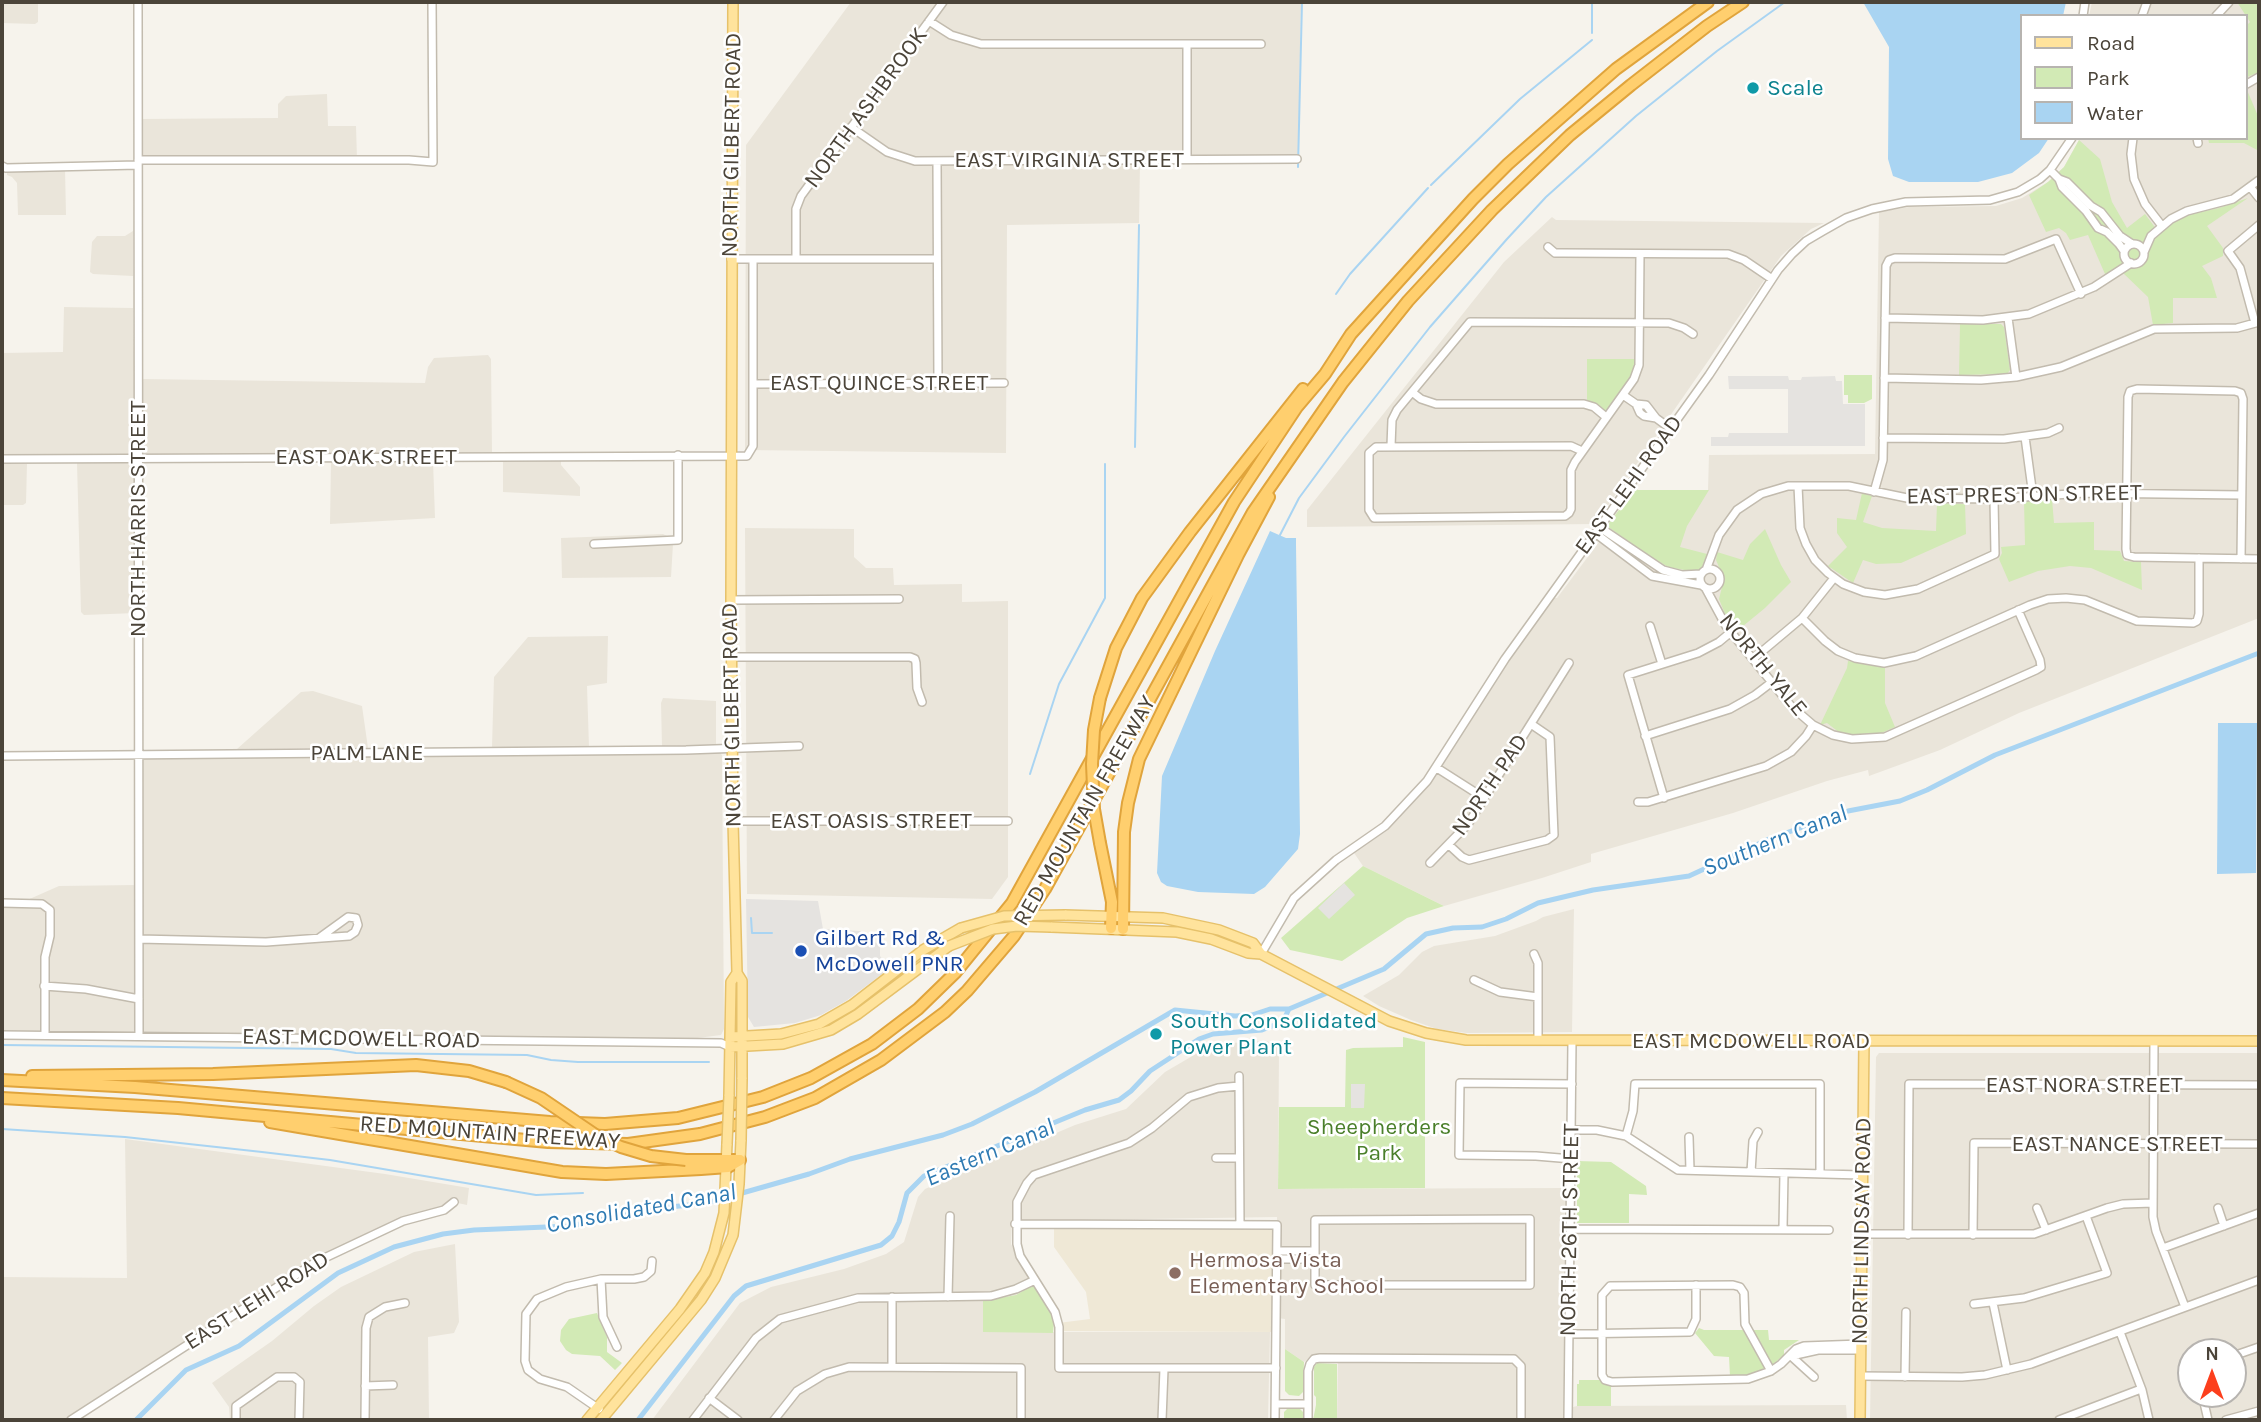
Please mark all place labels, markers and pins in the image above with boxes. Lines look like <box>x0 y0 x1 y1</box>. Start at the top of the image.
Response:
place label: Scale <box>1767 74 1824 102</box>
marker: Scale <box>1745 80 1761 96</box>
place label: Gilbert Rd & McDowell PNR <box>815 924 963 978</box>
marker: Gilbert Rd & McDowell PNR <box>793 943 809 959</box>
place label: South Consolidated Power Plant <box>1170 1007 1377 1061</box>
marker: South Consolidated Power Plant <box>1148 1026 1164 1042</box>
place label: Hermosa Vista Elementary School <box>1189 1246 1384 1300</box>
marker: Hermosa Vista Elementary School <box>1167 1265 1183 1281</box>

